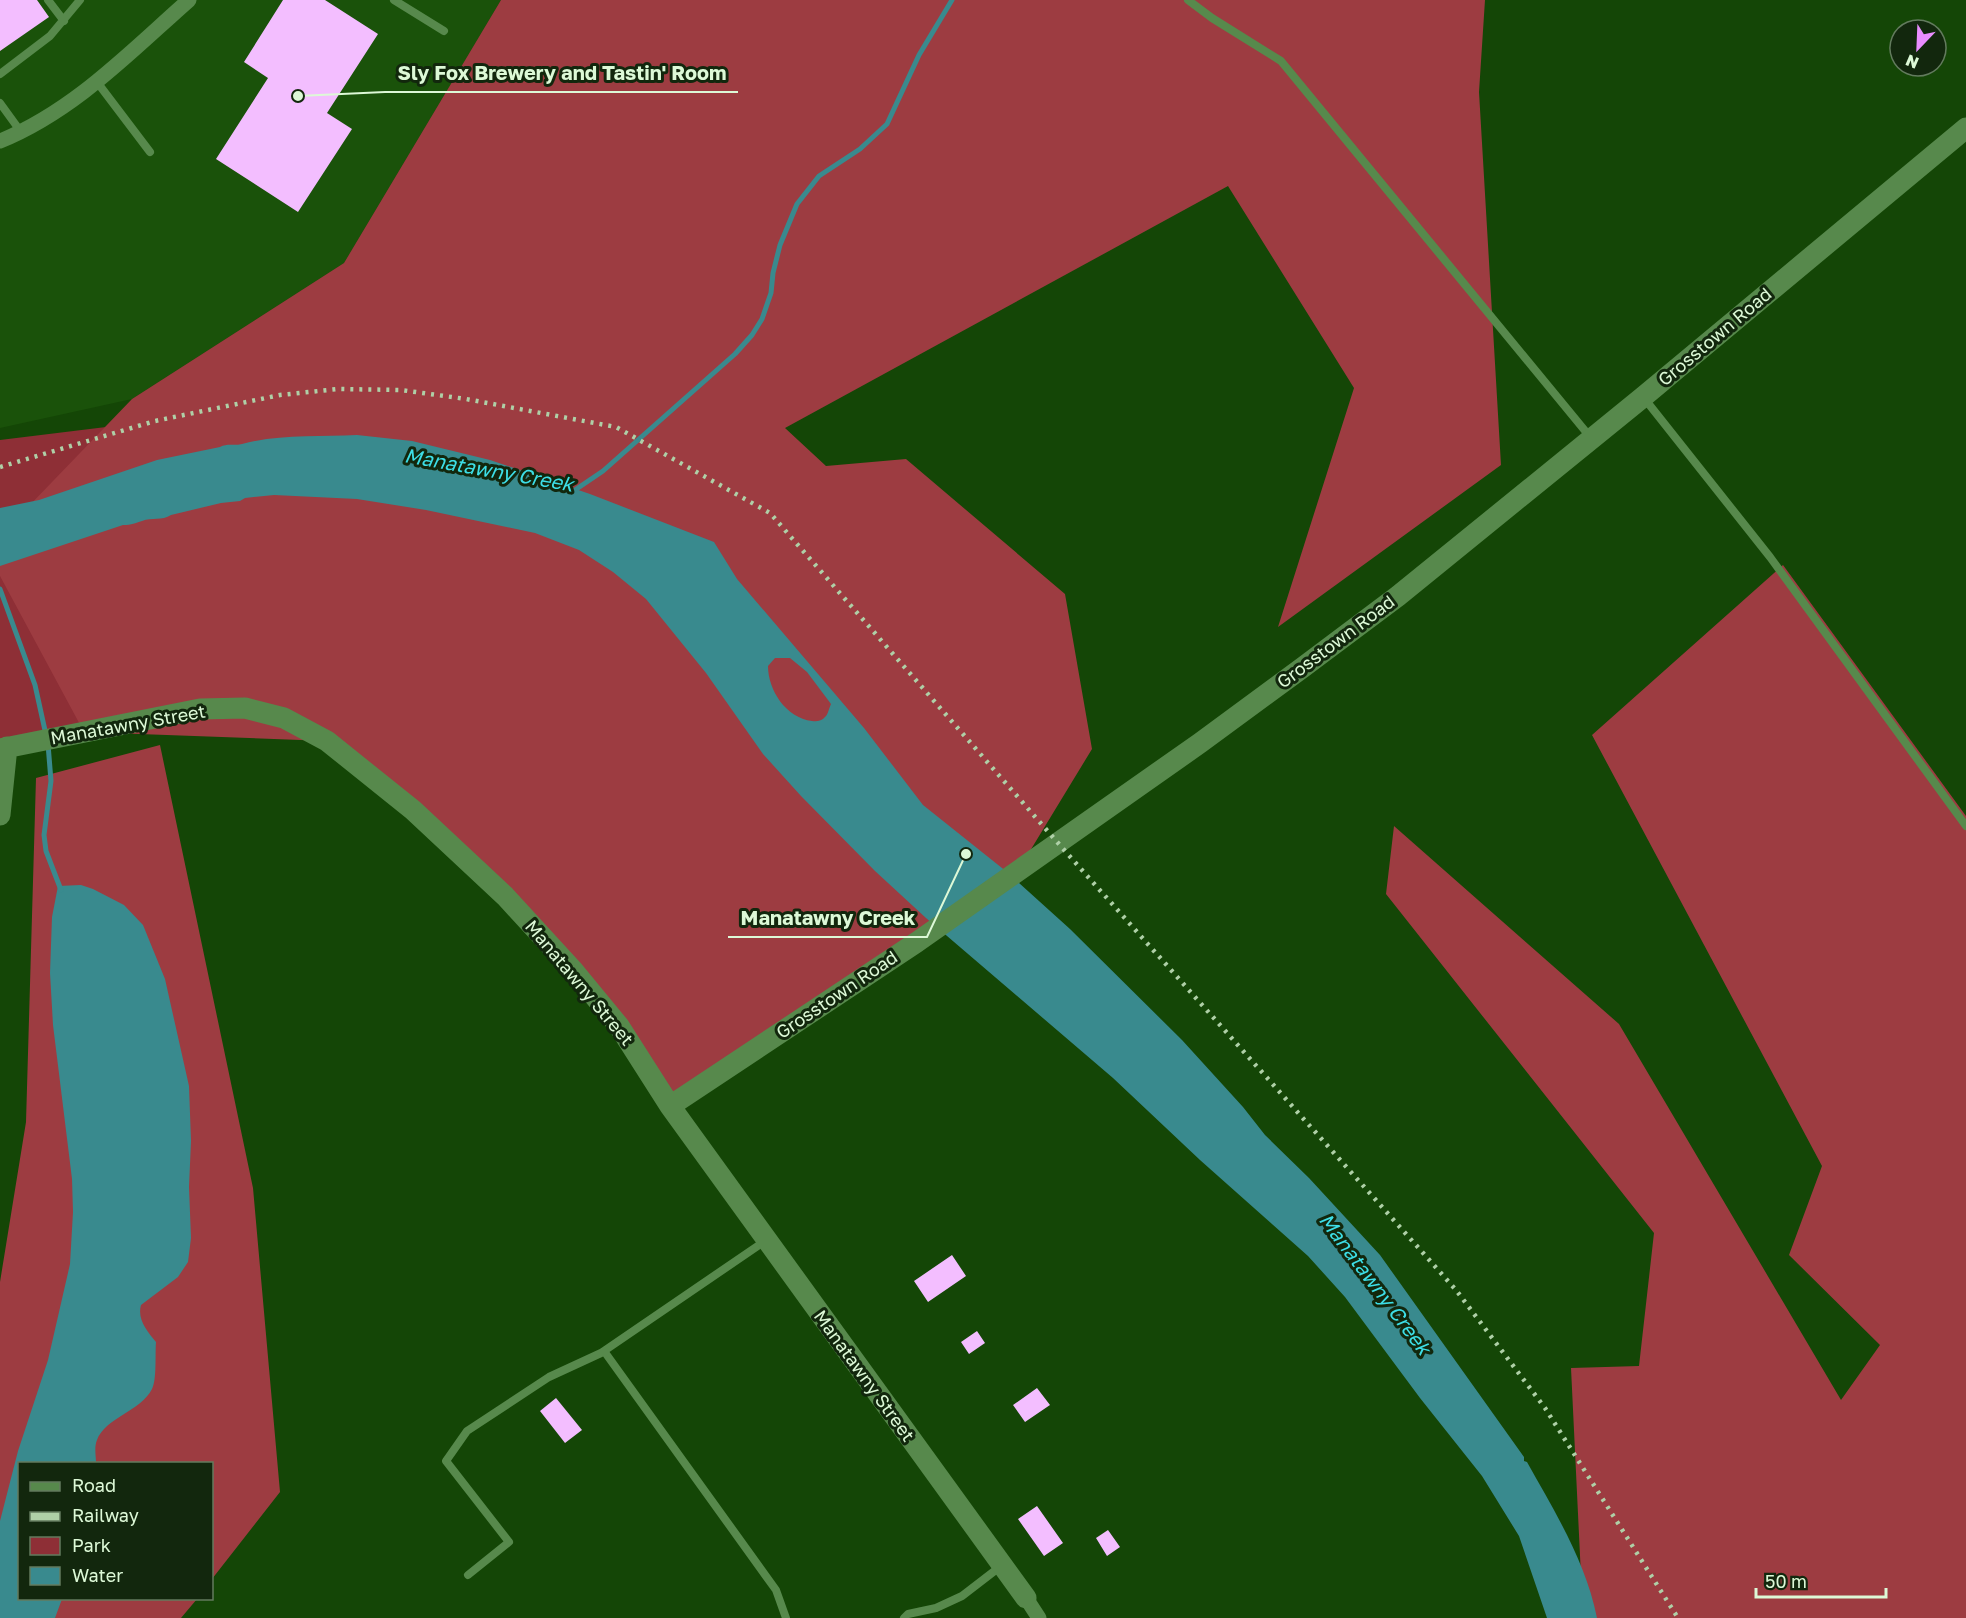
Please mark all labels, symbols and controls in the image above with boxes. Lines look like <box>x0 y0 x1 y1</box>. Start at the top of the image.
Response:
north arrow <box>1888 18 1948 78</box>
text: N <box>1903 50 1922 73</box>
callout: Sly Fox Brewery and Tastin' Room <box>385 54 738 92</box>
text: Sly Fox Brewery and Tastin' Room <box>398 60 726 84</box>
street label: Grosstown Road <box>1653 282 1776 390</box>
water label: Manatawny Creek <box>403 442 578 497</box>
street label: Grosstown Road <box>1272 590 1399 693</box>
street label: Manatawny Street <box>49 700 207 748</box>
callout: Manatawny Creek <box>728 899 927 937</box>
text: Manatawny Creek <box>741 905 916 929</box>
street label: Manatawny Street <box>521 915 639 1050</box>
street label: Grosstown Road <box>772 945 901 1043</box>
water label: Manatawny Creek <box>1314 1208 1438 1362</box>
street label: Manatawny Street <box>810 1305 920 1445</box>
legend <box>18 1462 213 1600</box>
text: Road <box>72 1474 116 1496</box>
text: Railway <box>72 1504 139 1526</box>
text: Park <box>72 1534 111 1556</box>
scale bar <box>1756 1561 1886 1599</box>
text: Water <box>72 1564 123 1586</box>
text: 50 m <box>1765 1570 1807 1592</box>

